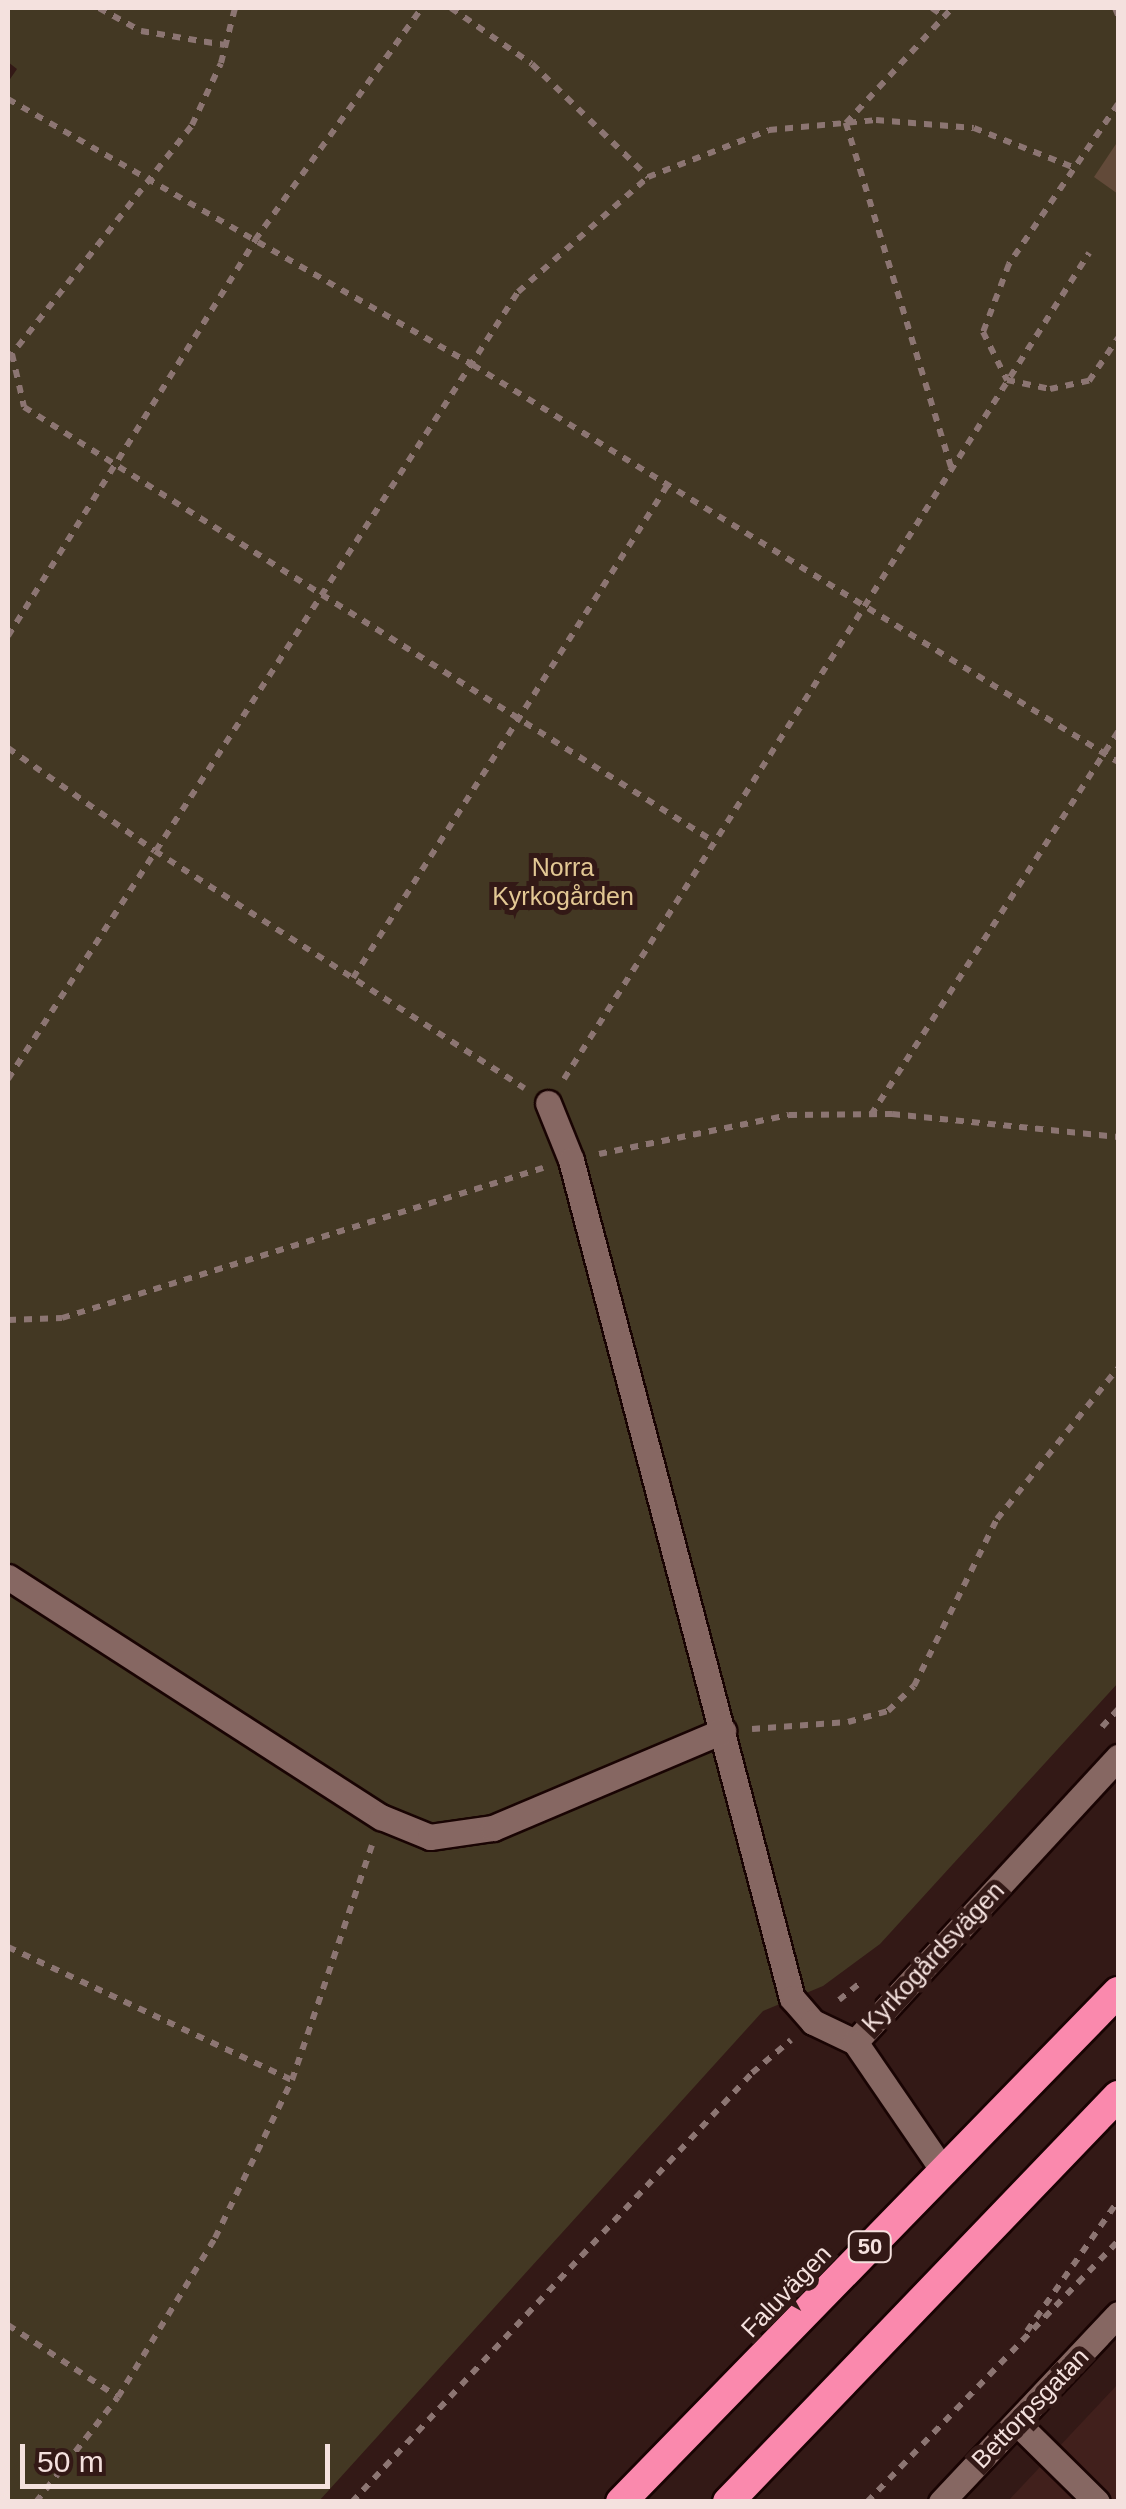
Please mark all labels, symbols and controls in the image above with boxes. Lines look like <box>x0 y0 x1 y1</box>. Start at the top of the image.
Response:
park label: Norra Kyrkogården <box>492 853 634 912</box>
street label: Kyrkogårdsvägen <box>856 1876 1010 2038</box>
road number: 50 <box>848 2230 892 2264</box>
street label: Faluvägen <box>735 2239 837 2343</box>
street label: Bettorpsgatan <box>965 2342 1095 2474</box>
scale bar <box>25 2424 335 2486</box>
text: 50 m <box>37 2445 104 2478</box>

